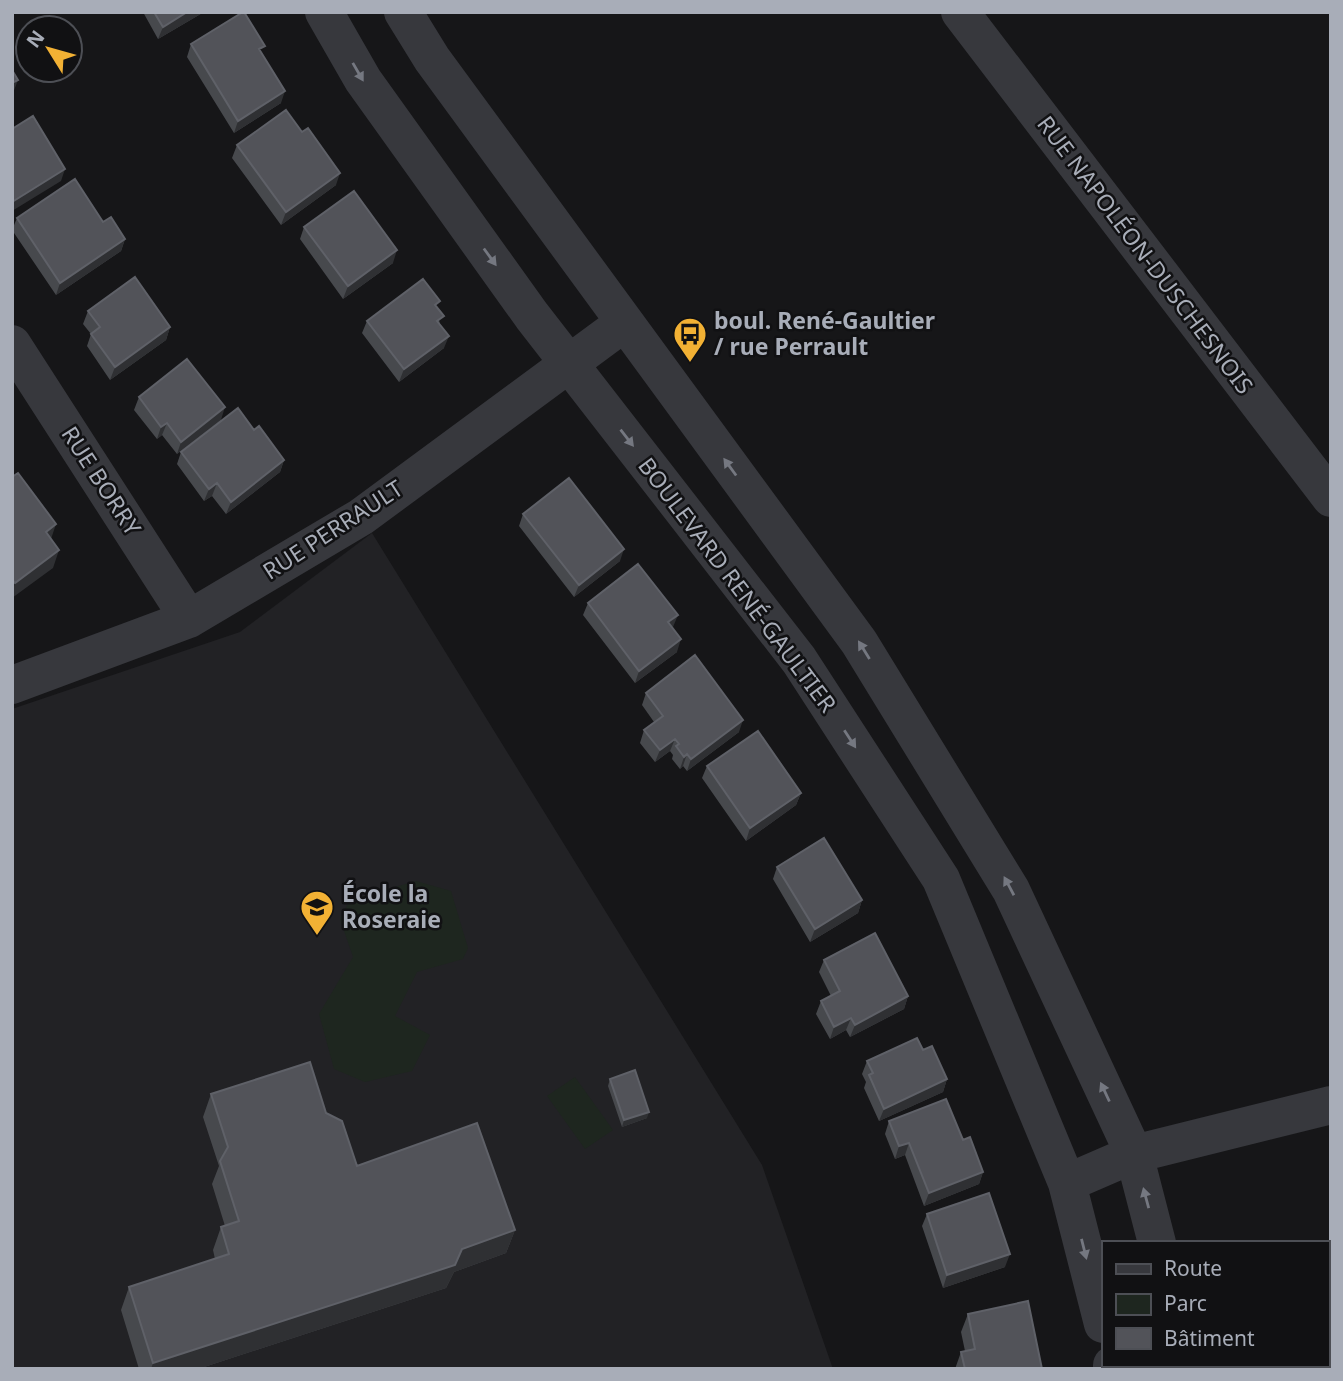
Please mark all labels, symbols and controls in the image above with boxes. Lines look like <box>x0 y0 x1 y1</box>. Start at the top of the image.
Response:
north arrow <box>14 14 84 84</box>
text: N <box>20 25 50 53</box>
one-way arrow <box>352 62 364 81</box>
street label: RUE NAPOLÉON-DUSCHESNOIS <box>1030 109 1261 400</box>
one-way arrow <box>483 248 497 266</box>
place label: boul. René-Gaultier / rue Perrault <box>714 304 935 362</box>
bus stop icon: boul. René-Gaultier / rue Perrault <box>671 315 709 364</box>
street label: RUE BORRY <box>55 420 150 542</box>
one-way arrow <box>620 429 635 447</box>
street label: BOULEVARD RENÉ-GAULTIER <box>631 450 844 718</box>
one-way arrow <box>723 457 737 476</box>
street label: RUE PERRAULT <box>256 472 409 586</box>
one-way arrow <box>858 640 871 660</box>
one-way arrow <box>844 729 857 749</box>
one-way arrow <box>1003 876 1014 896</box>
place label: École la Roseraie <box>342 877 441 935</box>
school or university icon: École la Roseraie <box>298 888 336 937</box>
one-way arrow <box>1100 1082 1111 1102</box>
one-way arrow <box>1140 1187 1151 1209</box>
one-way arrow <box>1079 1238 1090 1260</box>
legend <box>1102 1241 1329 1367</box>
text: Route <box>1164 1254 1222 1282</box>
text: Parc <box>1164 1289 1207 1317</box>
text: Bâtiment <box>1164 1324 1255 1352</box>

